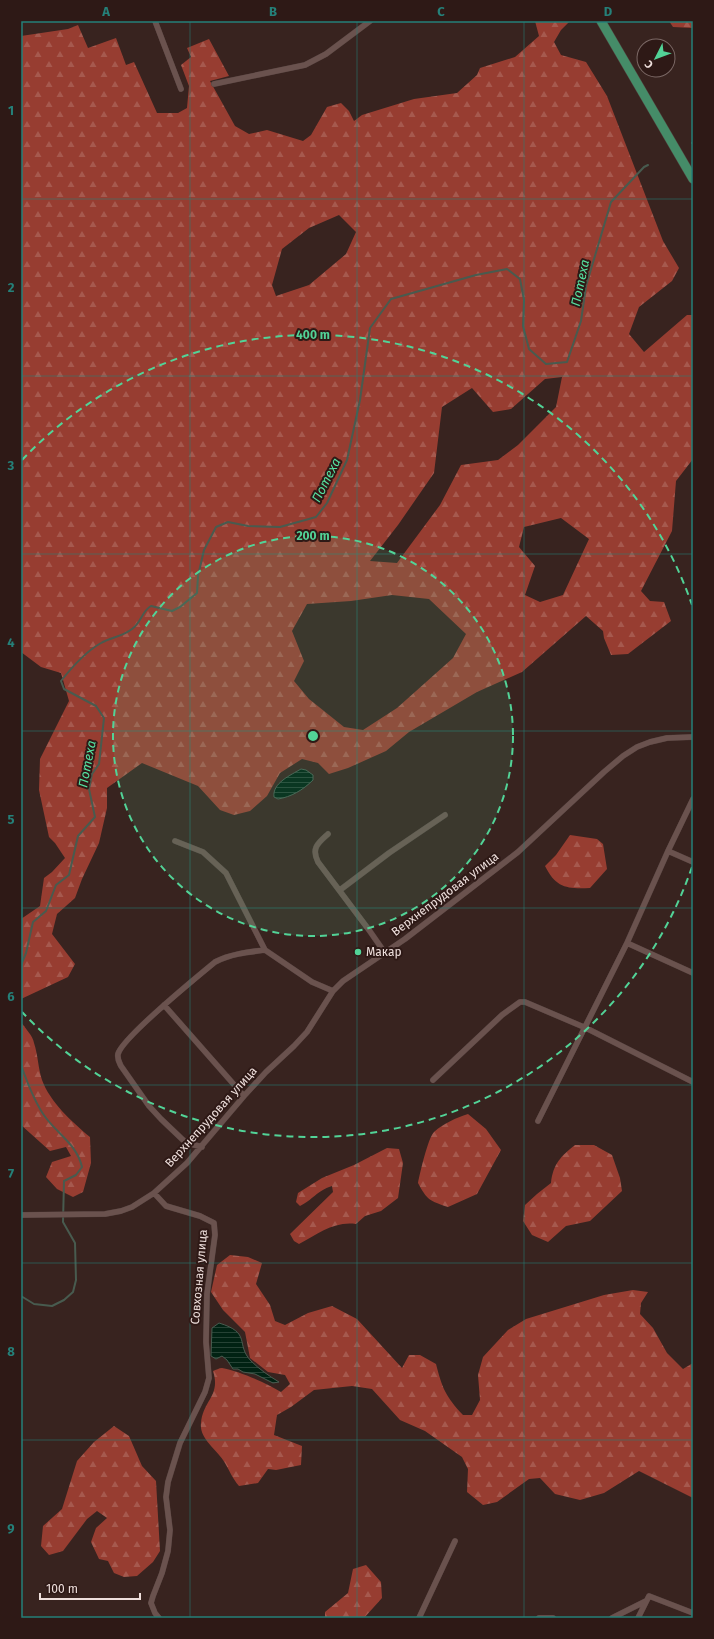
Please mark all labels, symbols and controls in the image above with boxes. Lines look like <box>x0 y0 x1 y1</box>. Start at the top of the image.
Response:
text: A <box>101 4 110 19</box>
text: B <box>269 4 277 19</box>
text: C <box>437 4 445 19</box>
text: D <box>604 4 613 19</box>
north arrow <box>636 38 676 78</box>
text: С <box>642 57 656 71</box>
text: 1 <box>8 103 14 118</box>
water label: Потеха <box>568 258 592 308</box>
text: 2 <box>8 280 15 295</box>
text: 400 m <box>296 328 330 342</box>
water label: Потеха <box>309 455 343 505</box>
text: 3 <box>7 458 15 473</box>
text: 200 m <box>296 529 330 543</box>
text: 4 <box>7 635 15 650</box>
centre of rings <box>306 729 320 743</box>
water label: Потеха <box>75 739 99 789</box>
text: 5 <box>8 812 15 827</box>
street label: Верхнепрудовая улица <box>389 849 501 939</box>
place label: Макар <box>366 945 402 959</box>
marker: Макар <box>353 947 363 957</box>
text: 6 <box>7 989 15 1004</box>
street label: Верхнепрудовая улица <box>162 1064 260 1170</box>
text: 7 <box>8 1166 14 1181</box>
street label: Совхозная улица <box>188 1229 210 1325</box>
text: 8 <box>7 1344 15 1359</box>
text: 9 <box>7 1521 15 1536</box>
scale bar <box>40 1575 140 1601</box>
text: 100 m <box>46 1582 78 1596</box>

